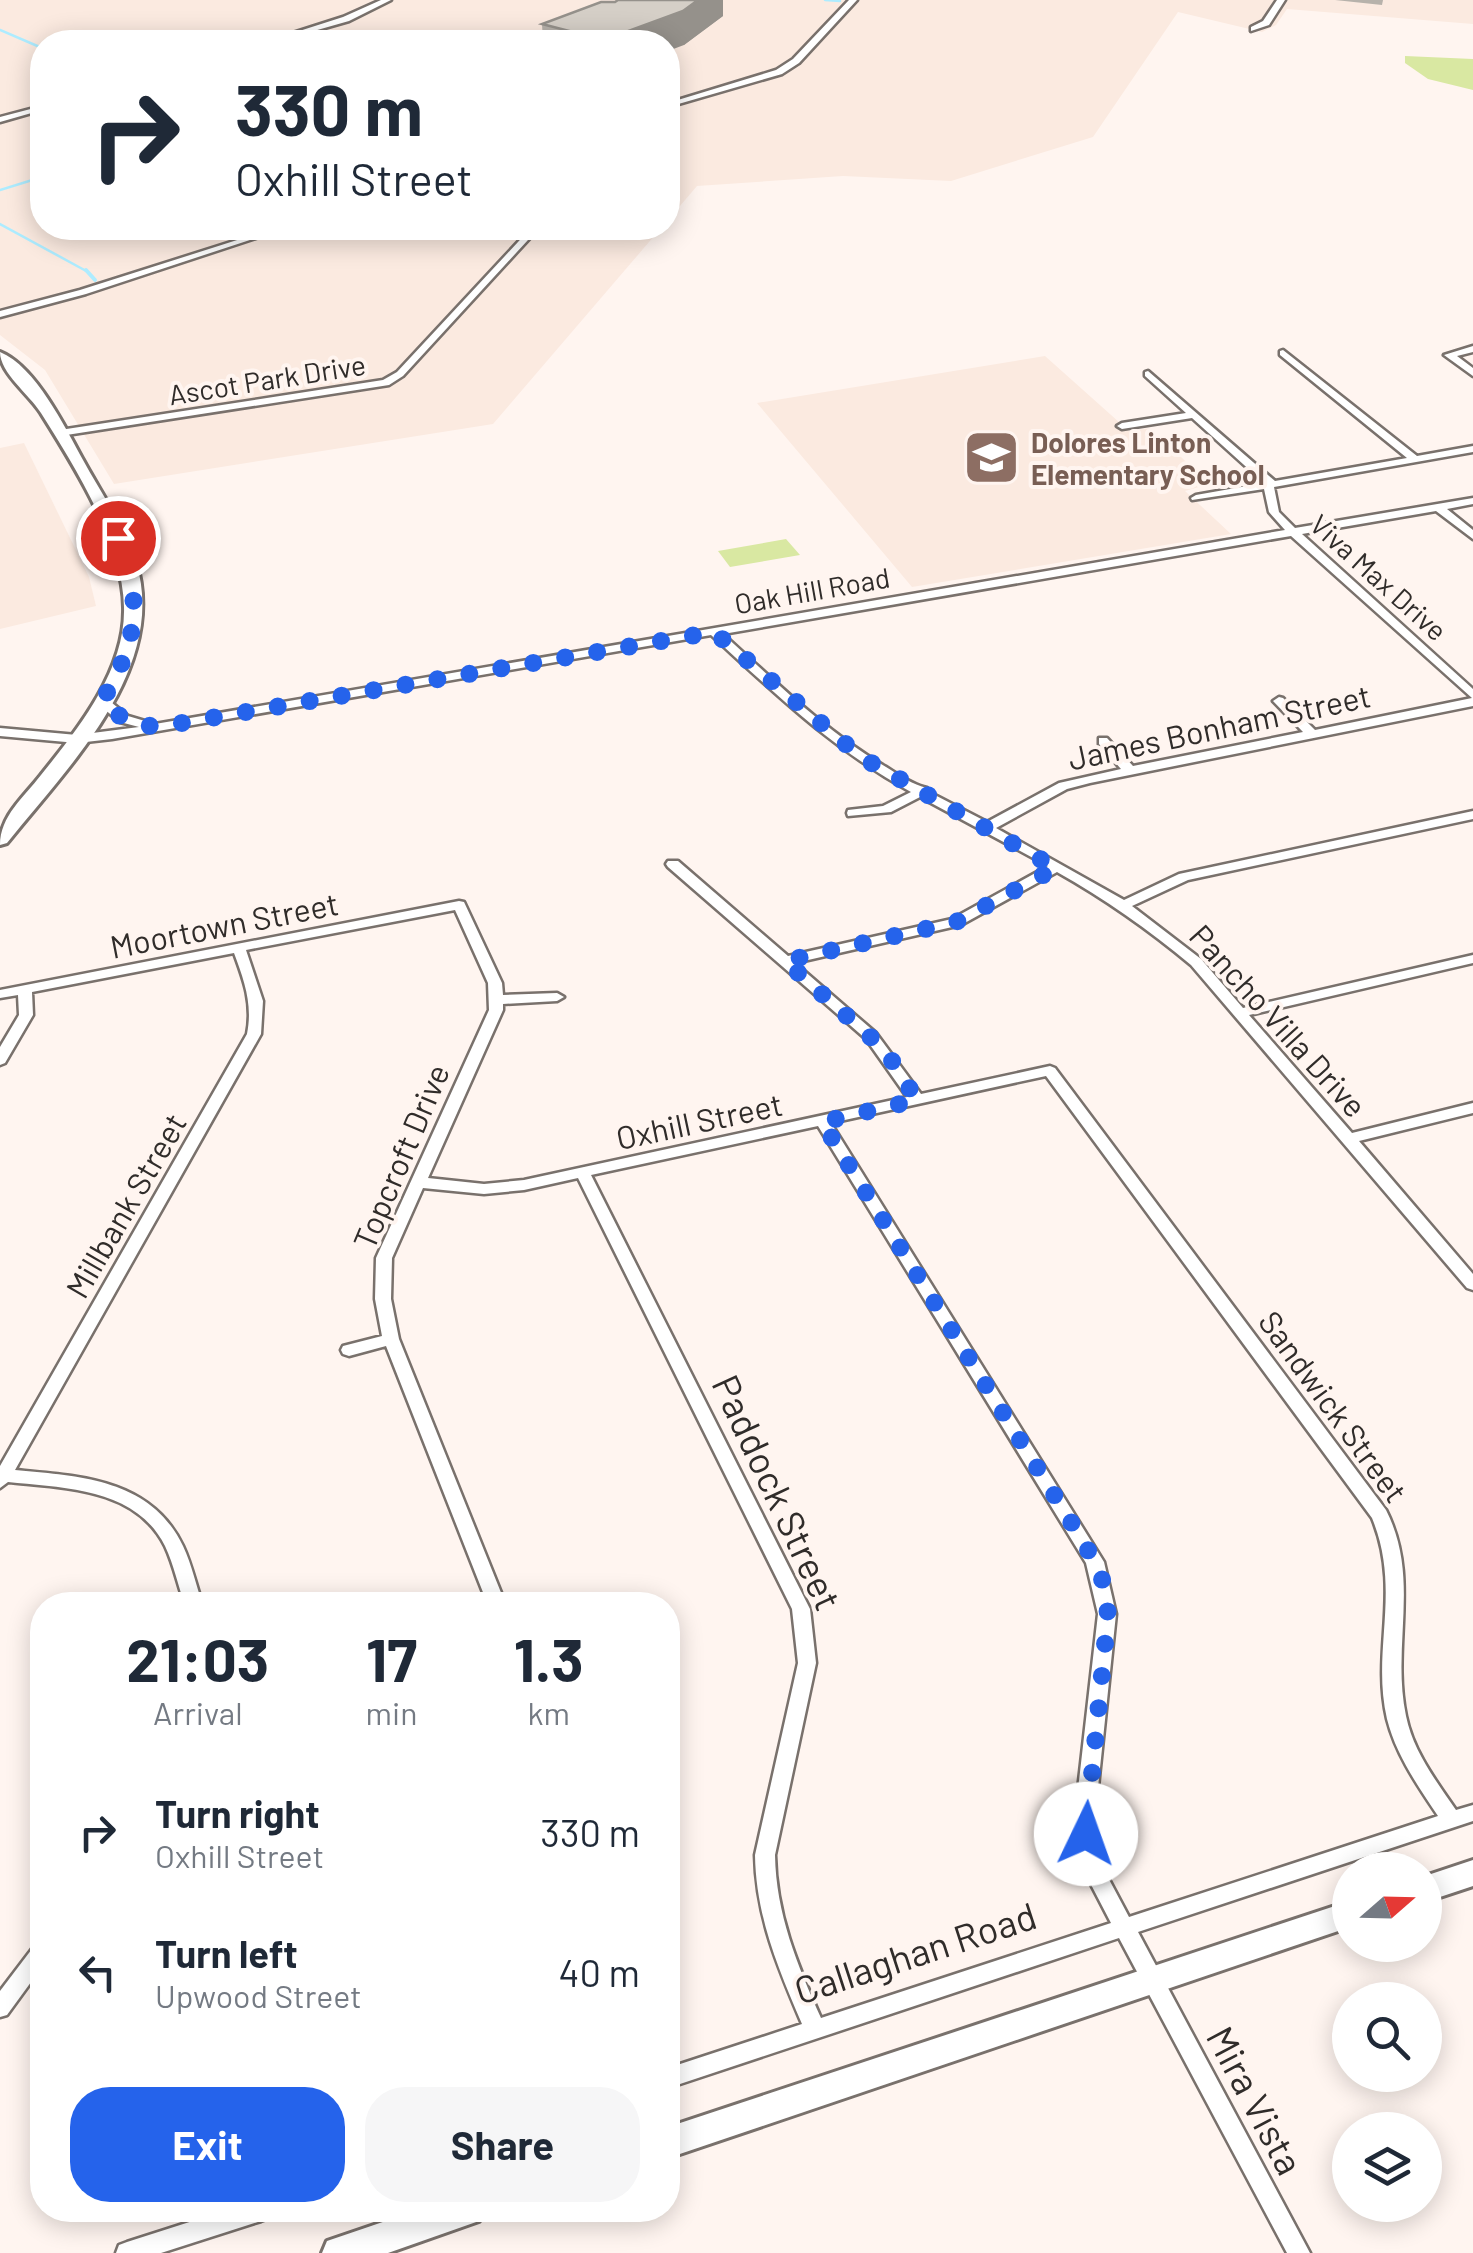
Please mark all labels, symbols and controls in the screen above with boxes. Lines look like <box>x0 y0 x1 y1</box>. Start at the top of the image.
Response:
text: 330 m <box>235 66 423 150</box>
icon: right <box>70 70 200 200</box>
text: Oxhill Street <box>235 151 473 205</box>
street label: Ascot Park Drive <box>166 347 368 411</box>
place label: Dolores Linton Elementary School <box>1031 425 1265 491</box>
school or university icon: Dolores Linton Elementary School <box>962 428 1022 488</box>
pin <box>76 496 161 581</box>
street label: Viva Max Drive <box>1304 507 1454 647</box>
icon: arrive <box>91 511 146 566</box>
street label: Oak Hill Road <box>732 560 892 620</box>
street label: James Bonham Street <box>1064 675 1374 777</box>
street label: Moortown Street <box>107 883 341 965</box>
street label: Pancho Villa Drive <box>1183 916 1375 1124</box>
street label: Topcroft Drive <box>344 1058 456 1254</box>
street label: Oxhill Street <box>612 1084 786 1156</box>
street label: Millbank Street <box>57 1106 193 1304</box>
street label: Sandwick Street <box>1252 1303 1416 1509</box>
street label: Paddock Street <box>703 1367 853 1617</box>
text: 21:03 <box>126 1622 269 1694</box>
text: 17 <box>366 1622 417 1694</box>
text: 1.3 <box>514 1622 584 1694</box>
text: Arrival <box>153 1693 243 1731</box>
text: min <box>366 1693 417 1731</box>
text: km <box>527 1693 570 1731</box>
position arrow <box>1034 1782 1138 1886</box>
text: Turn right <box>155 1790 320 1836</box>
icon: right <box>70 1805 125 1860</box>
text: 330 m <box>540 1809 640 1855</box>
text: Oxhill Street <box>155 1836 324 1874</box>
north arrow <box>1332 1852 1442 1962</box>
map controls <box>1332 1852 1442 2222</box>
street label: Callaghan Road <box>788 1891 1042 2013</box>
text: Turn left <box>155 1930 298 1976</box>
icon: left <box>70 1945 125 2000</box>
text: 40 m <box>559 1949 640 1995</box>
text: Upwood Street <box>155 1976 362 2014</box>
button: search <box>1332 1982 1442 2092</box>
street label: Mira Vista <box>1198 2018 1314 2182</box>
button: Exit <box>70 2087 345 2202</box>
button: Share <box>365 2087 640 2202</box>
button: layers <box>1332 2112 1442 2222</box>

